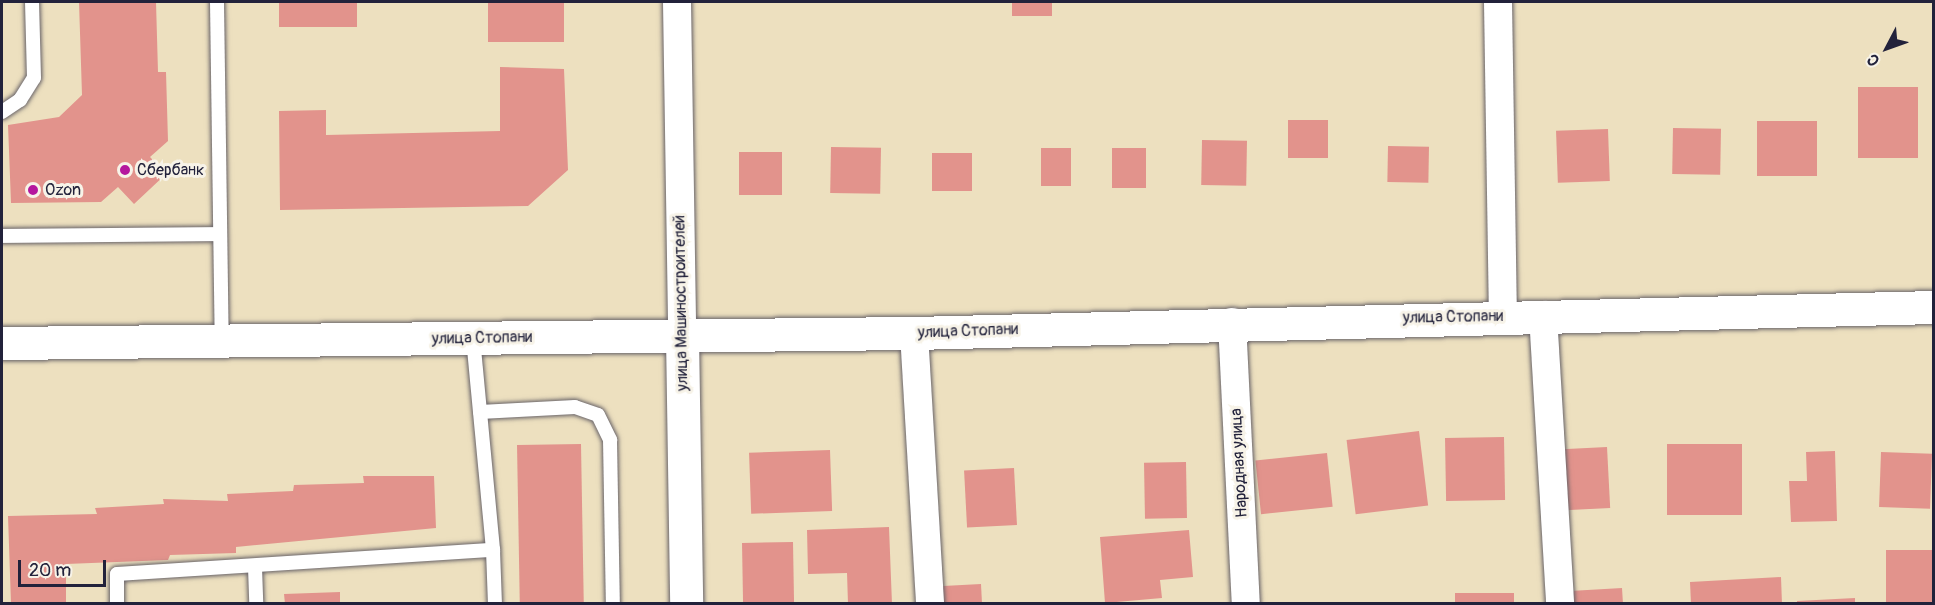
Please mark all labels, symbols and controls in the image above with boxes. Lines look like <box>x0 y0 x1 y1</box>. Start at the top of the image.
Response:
north arrow <box>1857 18 1917 78</box>
text: С <box>1863 50 1884 70</box>
place label: Сбербанк <box>137 160 204 180</box>
marker: Сбербанк <box>118 163 132 177</box>
place label: Ozon <box>45 180 81 200</box>
marker: Ozon <box>26 183 40 197</box>
street label: улица Машиностроителей <box>670 215 692 391</box>
street label: улица Стопани <box>1403 307 1503 327</box>
street label: улица Стопани <box>917 320 1019 342</box>
street label: улица Стопани <box>432 328 532 348</box>
street label: Народная улица <box>1227 408 1251 518</box>
scale bar <box>21 548 110 586</box>
text: 20 m <box>29 559 71 582</box>

